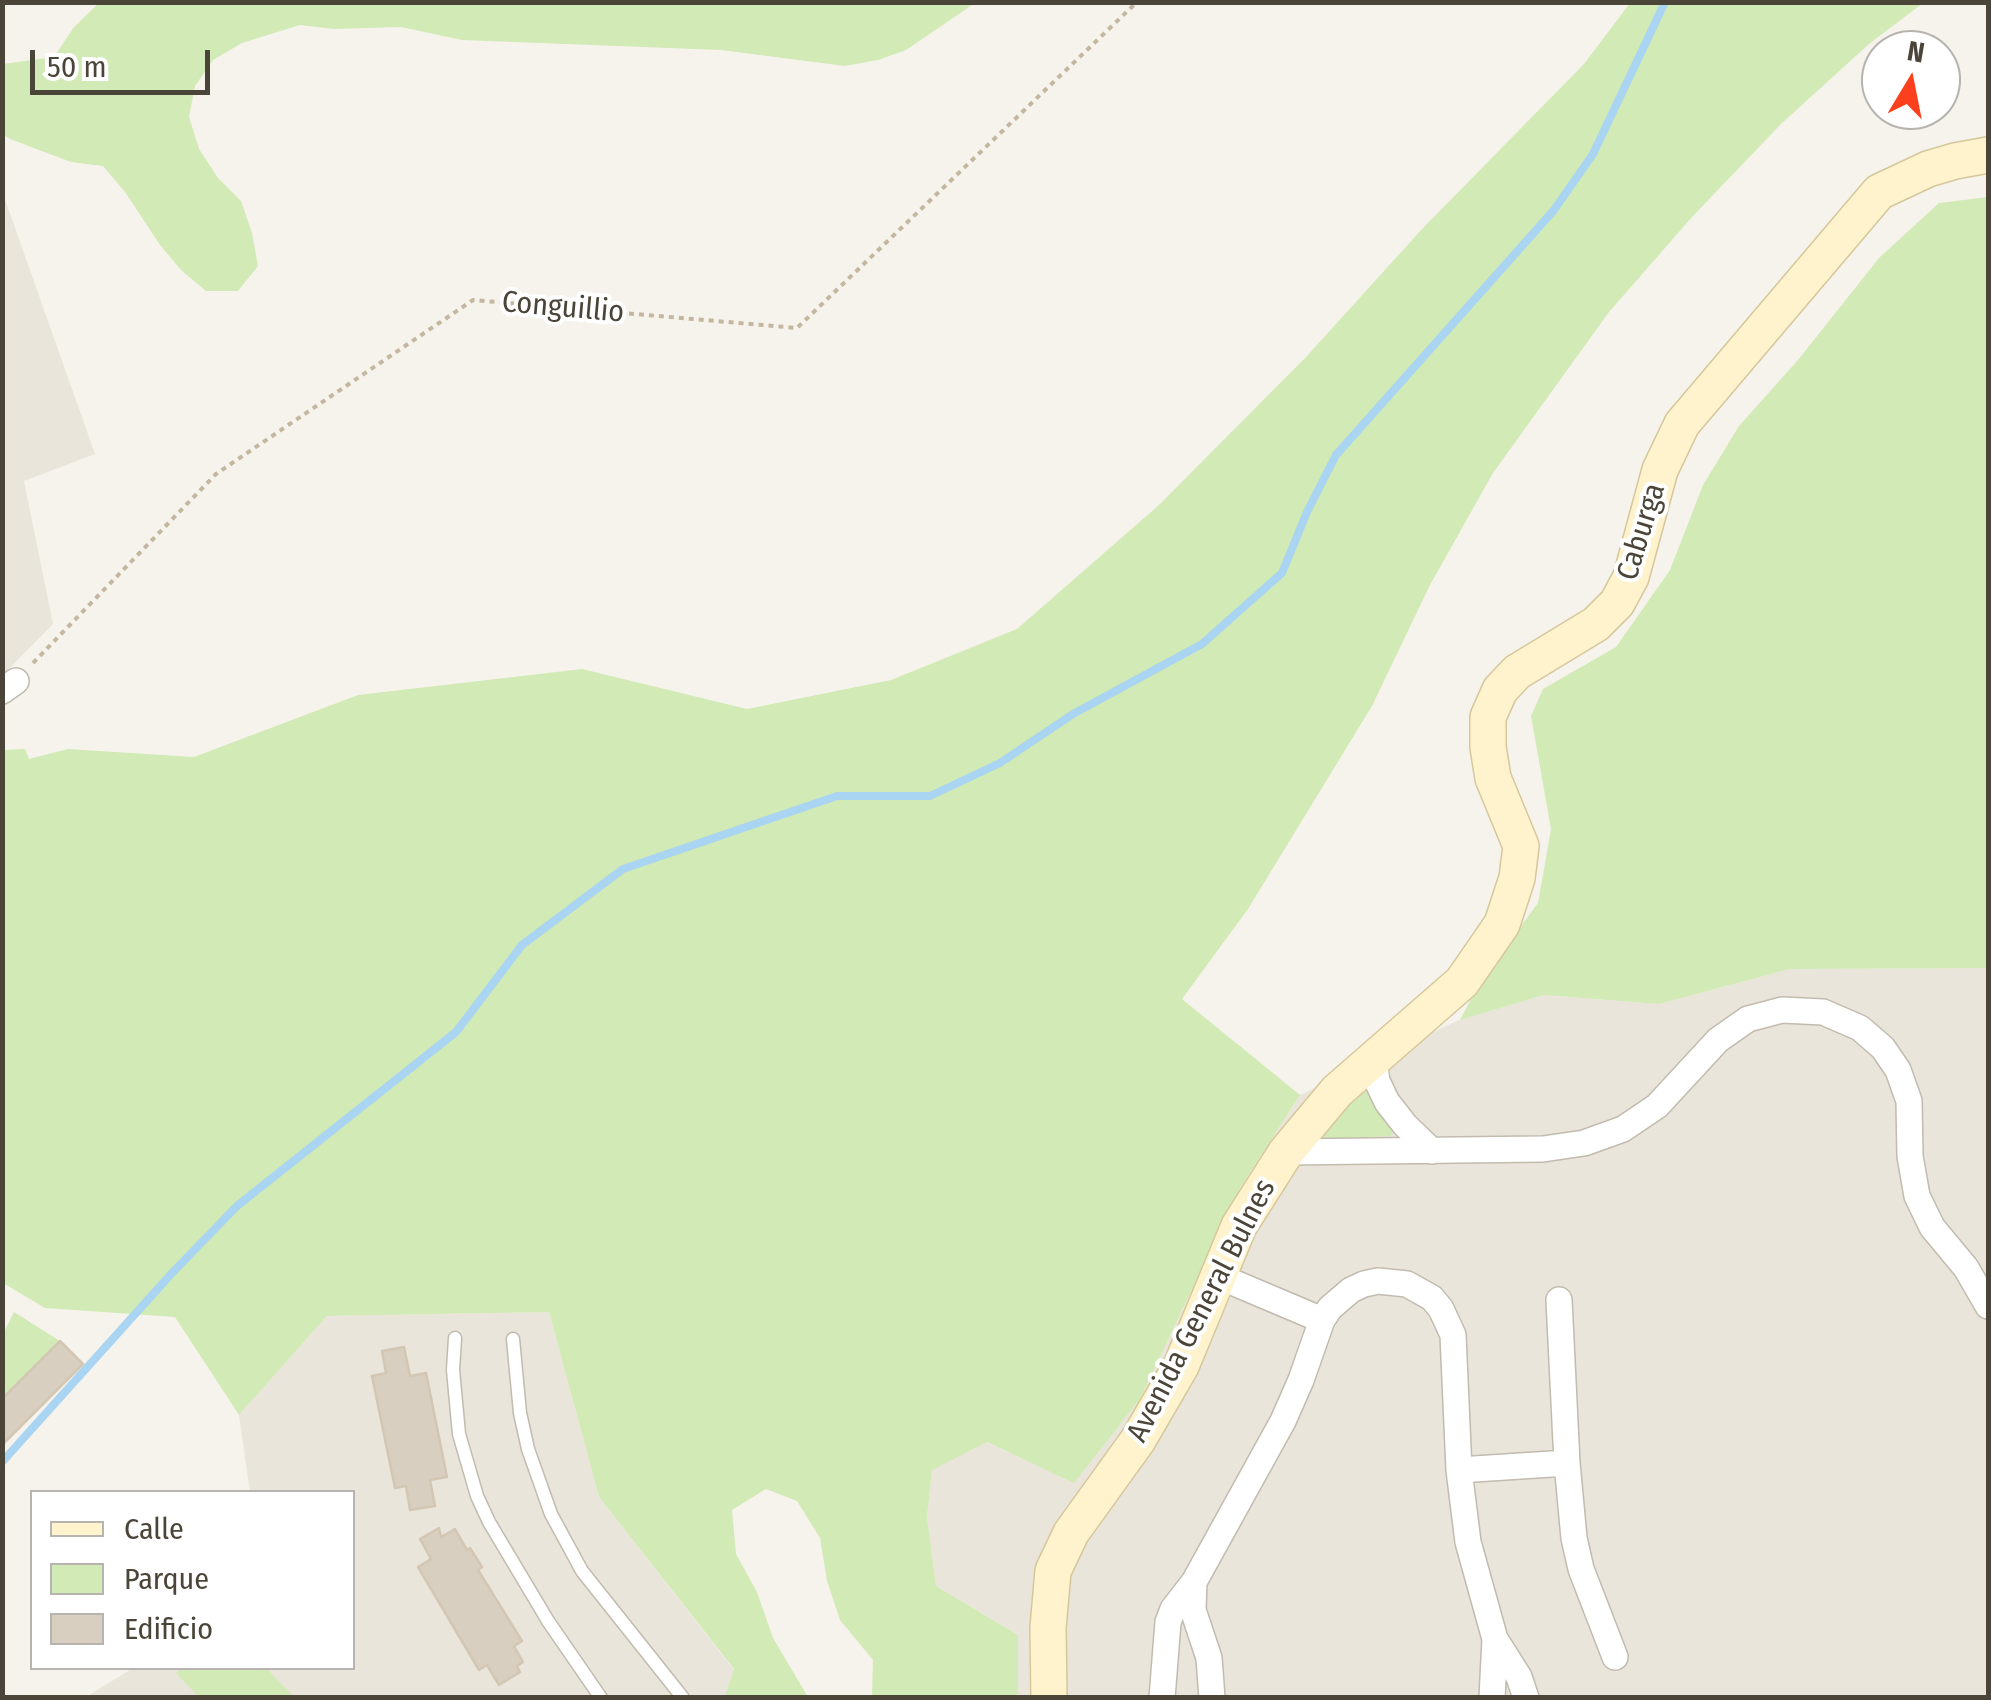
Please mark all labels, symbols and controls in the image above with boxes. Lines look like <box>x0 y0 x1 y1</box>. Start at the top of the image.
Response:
scale bar <box>35 30 215 92</box>
north arrow <box>1861 30 1961 130</box>
text: N <box>1905 34 1927 70</box>
text: 50 m <box>47 49 107 85</box>
street label: Conguillio <box>500 285 626 331</box>
street label: Caburga <box>1610 479 1674 585</box>
street label: Avenida General Bulnes <box>1120 1174 1284 1448</box>
legend <box>30 1490 355 1670</box>
text: Calle <box>124 1511 184 1547</box>
text: Parque <box>124 1561 209 1597</box>
text: Edificio <box>124 1611 213 1647</box>

